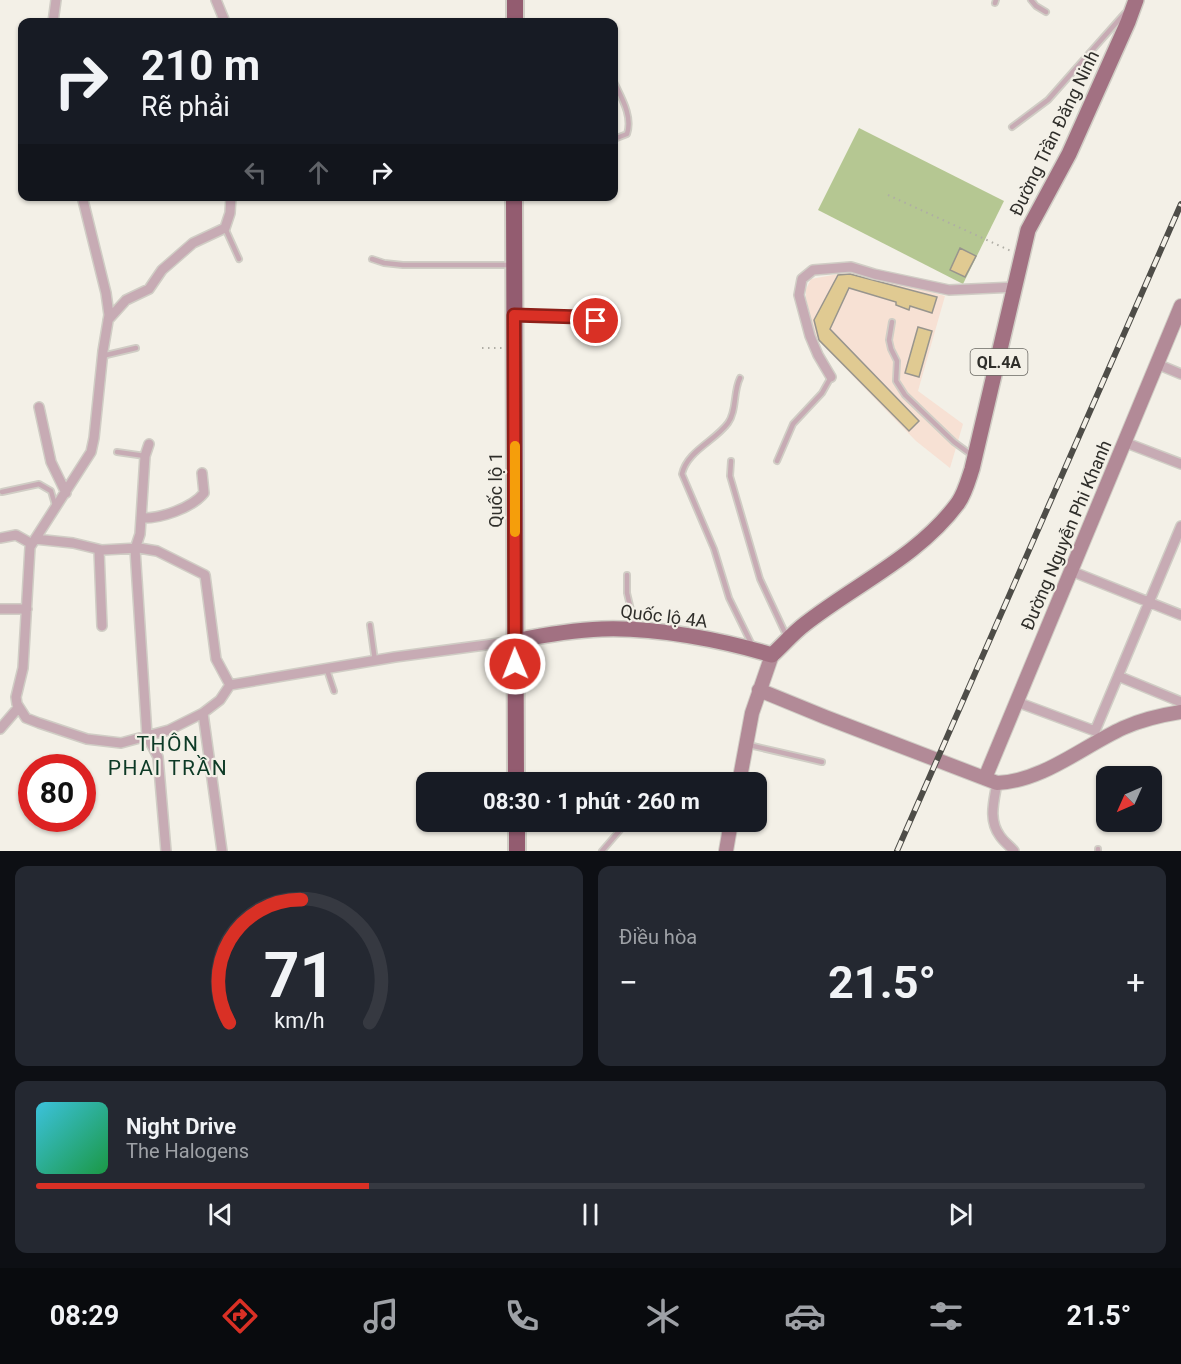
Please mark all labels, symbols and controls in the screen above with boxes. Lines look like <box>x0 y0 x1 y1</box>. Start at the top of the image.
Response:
text: 210 m <box>141 41 260 90</box>
icon: right <box>42 42 120 120</box>
street label: Đường Trần Đăng Ninh <box>1005 47 1103 219</box>
text: Rẽ phải <box>141 91 230 123</box>
icon: left <box>239 156 272 189</box>
icon: ahead <box>302 156 335 189</box>
icon: right <box>365 156 398 189</box>
pin <box>570 295 621 346</box>
icon: arrive <box>579 304 612 337</box>
road number: QL.4A <box>970 349 1028 375</box>
street label: Đường Nguyễn Phi Khanh <box>1016 437 1116 633</box>
street label: Quốc lộ 1 <box>485 452 506 528</box>
street label: Quốc lộ 4A <box>619 600 709 632</box>
position arrow <box>483 632 547 696</box>
district label: THÔN PHAI TRẦN <box>108 732 228 780</box>
speed limit sign: 80 <box>18 754 96 832</box>
north arrow <box>1096 766 1162 832</box>
map controls <box>1096 766 1162 832</box>
text: 08:30 · 1 phút · 260 m <box>483 789 700 814</box>
text: Điều hòa <box>619 925 697 949</box>
text: 71 <box>263 939 335 1012</box>
text: 21.5° <box>828 956 936 1009</box>
text: − <box>619 963 638 1002</box>
text: + <box>1126 963 1145 1002</box>
text: km/h <box>274 1008 324 1033</box>
text: Night Drive <box>126 1114 236 1139</box>
text: The Halogens <box>126 1139 249 1163</box>
icon: previous <box>204 1198 237 1231</box>
icon: pause <box>574 1198 607 1231</box>
icon: next <box>944 1198 977 1231</box>
icon: directions <box>219 1295 261 1337</box>
icon: music <box>360 1295 402 1337</box>
icon: phone <box>501 1295 543 1337</box>
icon: climate <box>642 1295 684 1337</box>
icon: car <box>784 1295 826 1337</box>
icon: filters <box>925 1295 967 1337</box>
text: 08:29 <box>50 1300 119 1332</box>
text: 21.5° <box>1066 1300 1131 1332</box>

